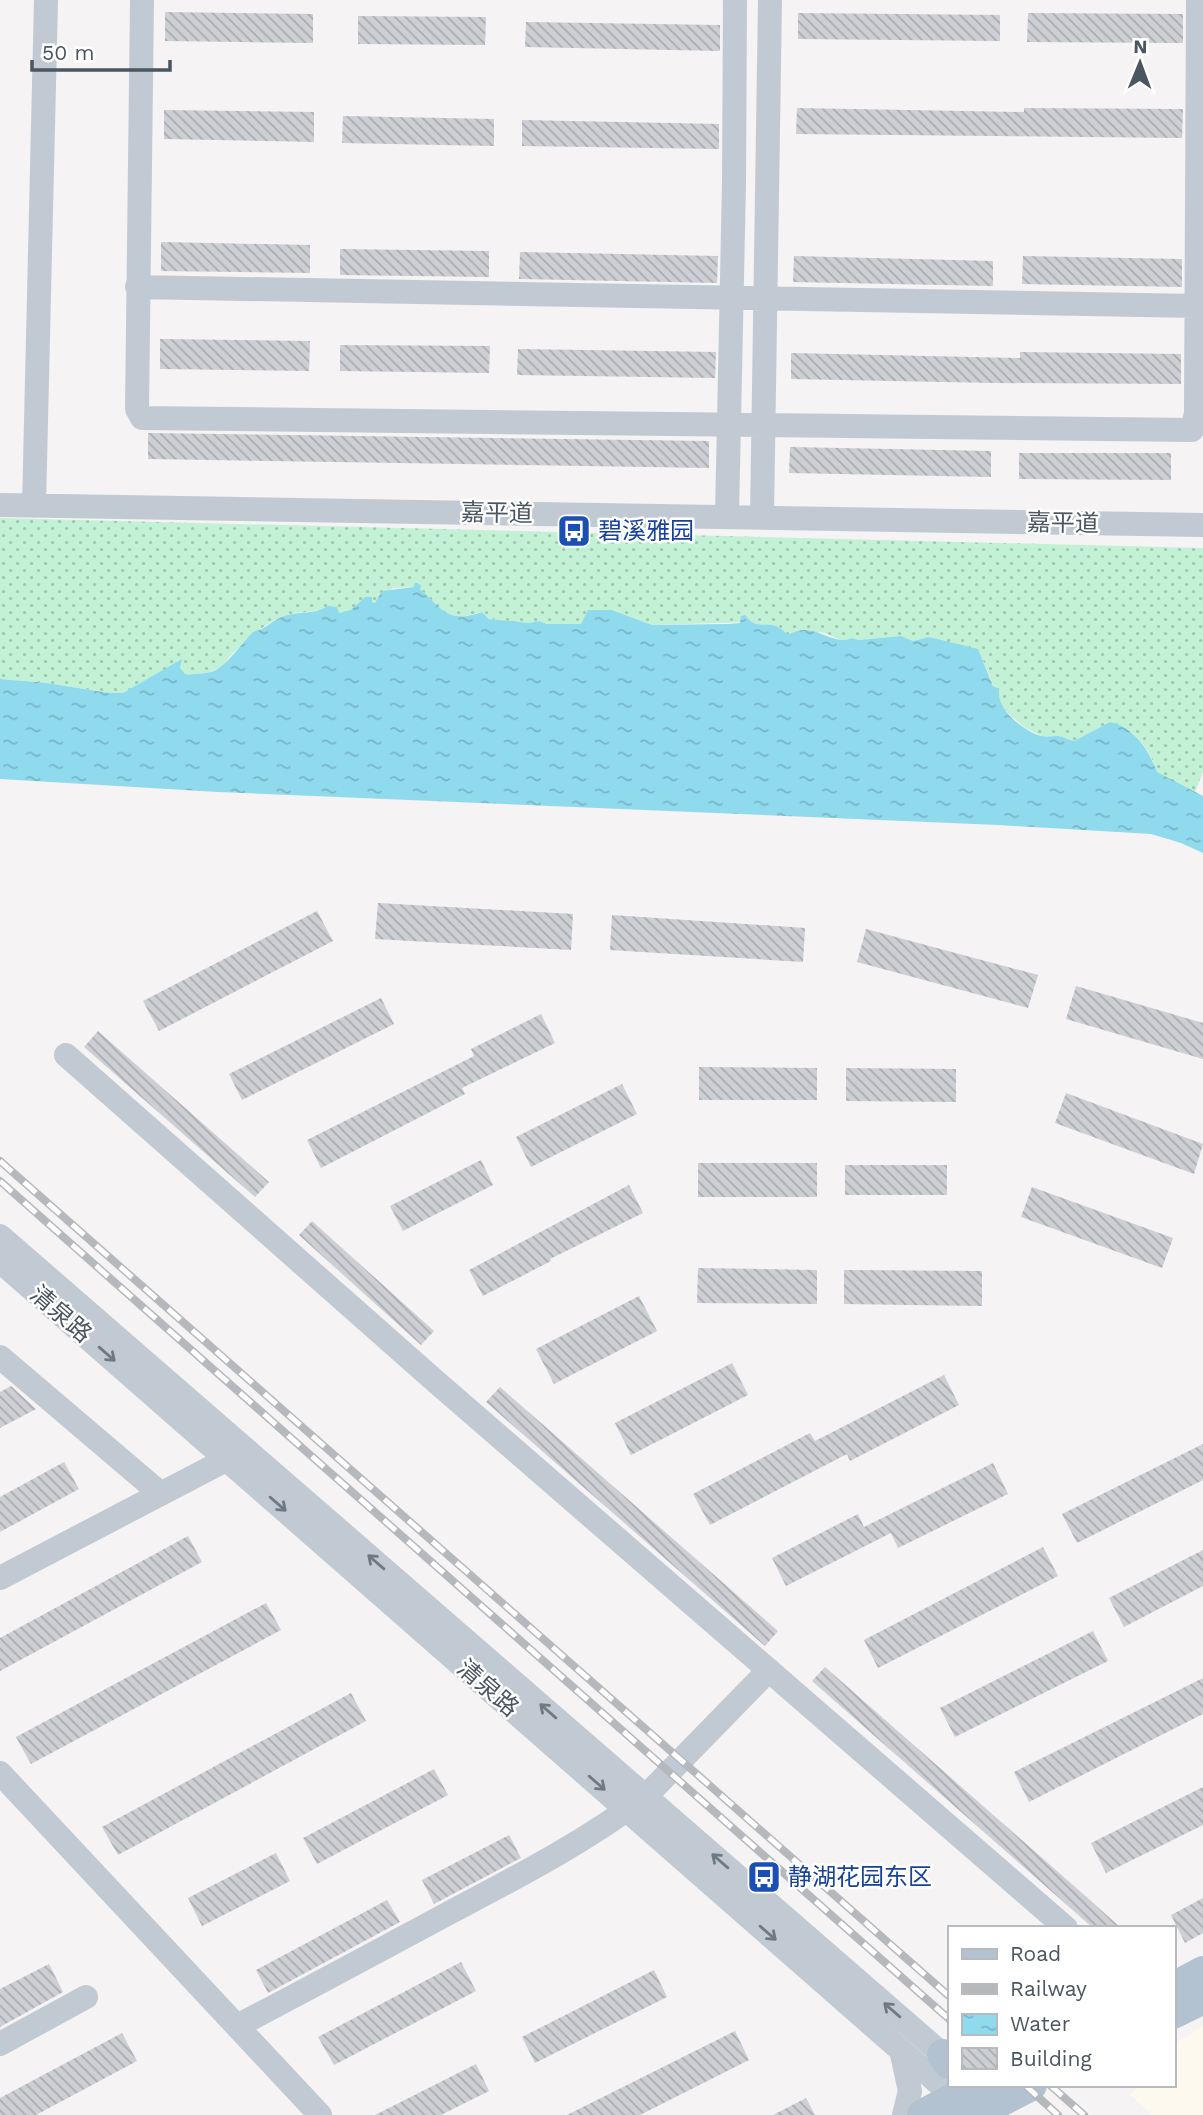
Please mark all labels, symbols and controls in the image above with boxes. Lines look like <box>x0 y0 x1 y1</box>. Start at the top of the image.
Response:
scale bar <box>32 28 170 72</box>
north arrow <box>1105 28 1175 98</box>
text: N <box>1133 35 1148 58</box>
text: 50 m <box>42 40 94 65</box>
street label: 嘉平道 <box>461 498 533 528</box>
street label: 嘉平道 <box>1027 508 1099 538</box>
bus stop icon: 碧溪雅园 <box>555 512 593 550</box>
place label: 碧溪雅园 <box>598 517 694 545</box>
street label: 清泉路 <box>25 1280 97 1348</box>
one-way arrow <box>97 1346 115 1362</box>
one-way arrow <box>269 1496 287 1512</box>
one-way arrow <box>368 1554 386 1570</box>
street label: 清泉路 <box>452 1654 524 1722</box>
one-way arrow <box>540 1703 558 1719</box>
one-way arrow <box>587 1775 605 1791</box>
one-way arrow <box>711 1853 729 1869</box>
bus stop icon: 静湖花园东区 <box>745 1858 783 1896</box>
place label: 静湖花园东区 <box>788 1863 932 1891</box>
one-way arrow <box>759 1925 777 1941</box>
legend <box>948 1926 1175 2087</box>
text: Road <box>1010 1941 1061 1966</box>
text: Railway <box>1010 1976 1087 2001</box>
one-way arrow <box>883 2002 901 2018</box>
text: Water <box>1010 2011 1071 2036</box>
text: Building <box>1010 2046 1092 2071</box>

